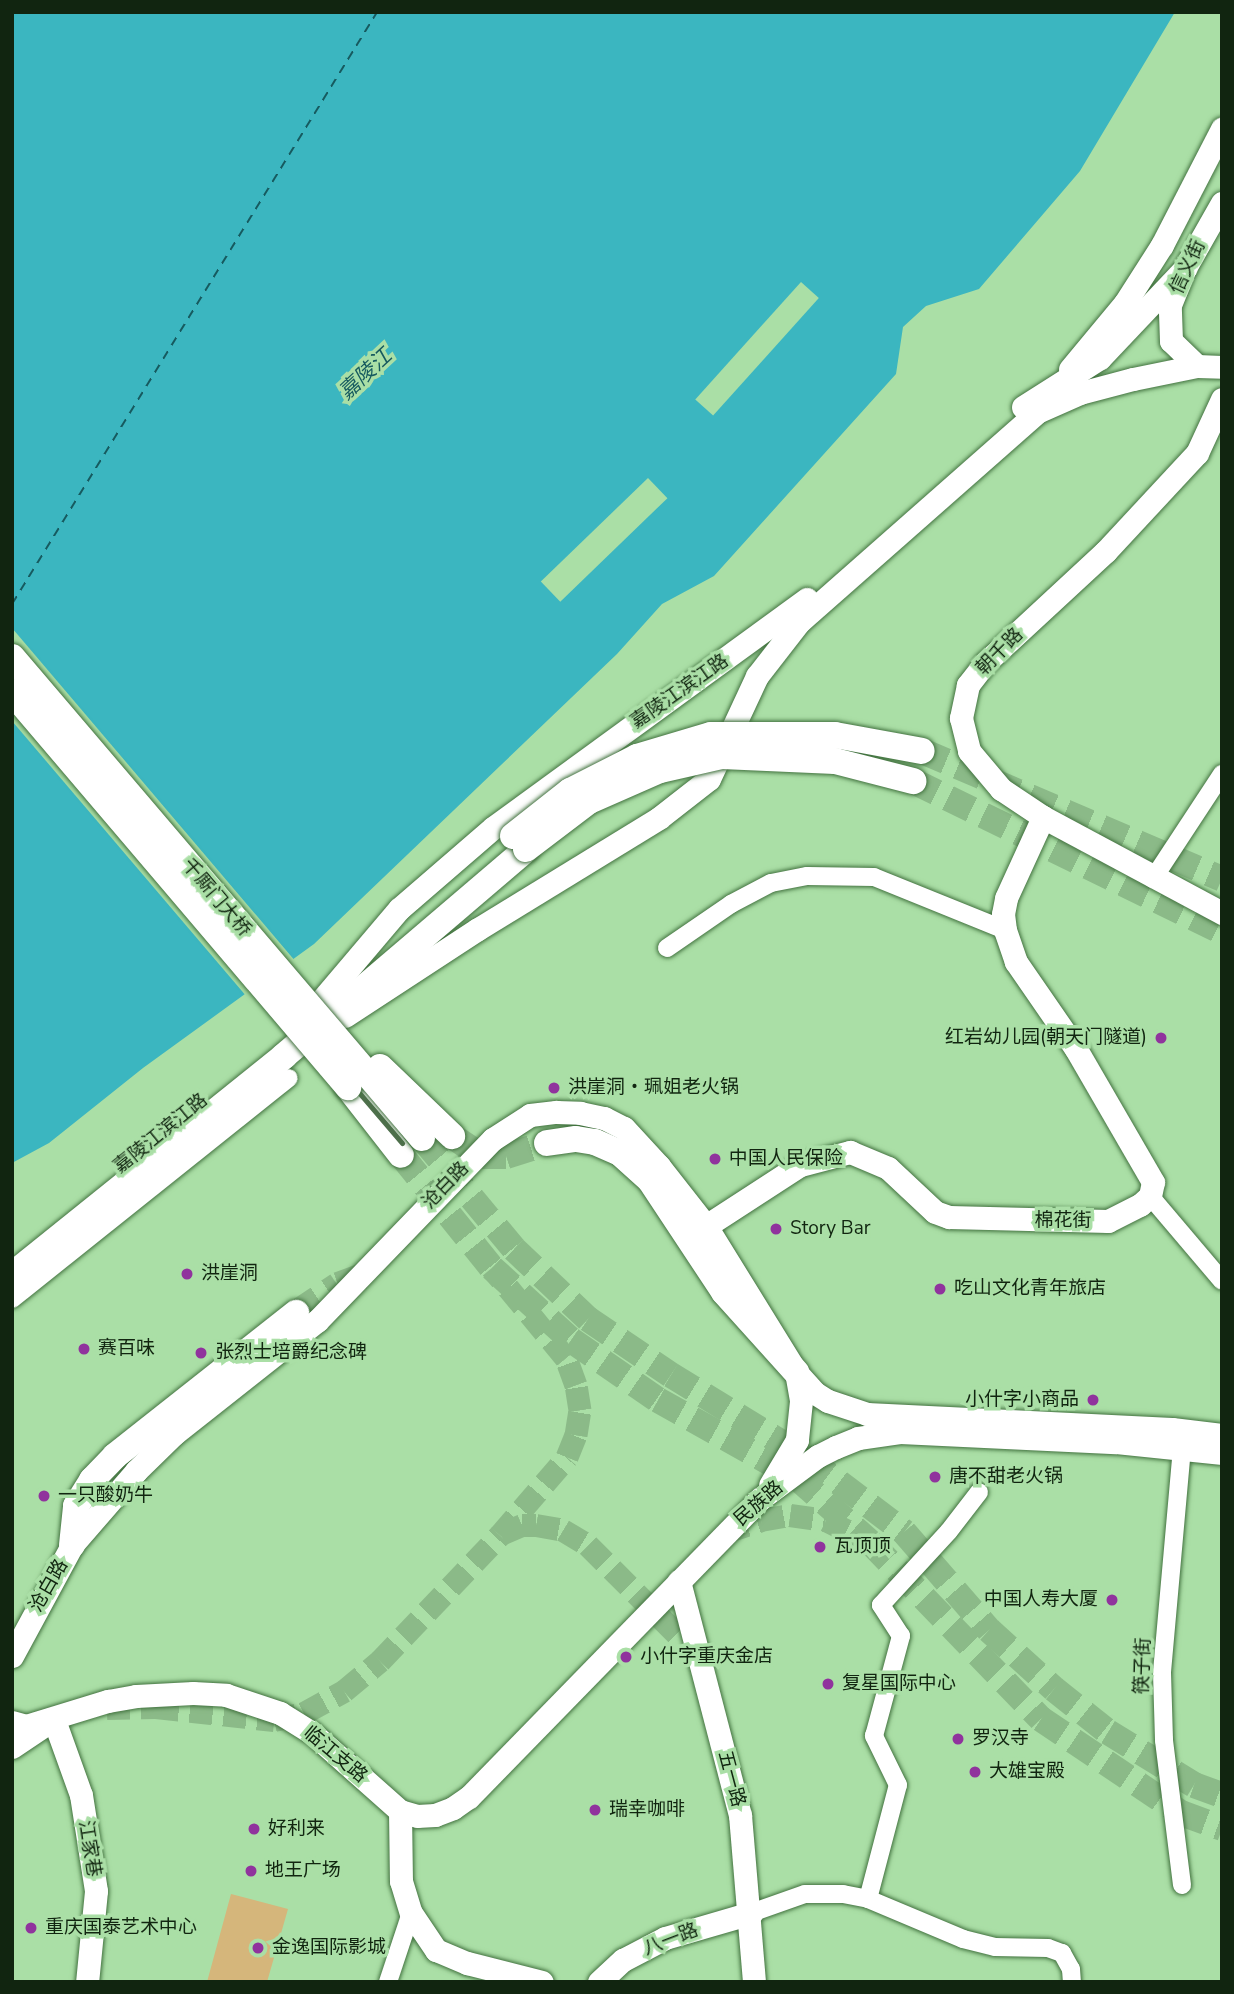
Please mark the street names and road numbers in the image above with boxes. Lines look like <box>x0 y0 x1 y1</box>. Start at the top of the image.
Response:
street label: 信义街 <box>1166 236 1210 298</box>
street label: 朝千路 <box>972 624 1028 680</box>
street label: 嘉陵江滨江路 <box>627 650 733 734</box>
street label: 千厮门大桥 <box>177 854 255 942</box>
street label: 嘉陵江滨江路 <box>110 1089 212 1179</box>
street label: 沧白路 <box>418 1158 474 1214</box>
street label: 棉花街 <box>1035 1210 1091 1232</box>
street label: 民族路 <box>730 1477 788 1531</box>
street label: 沧白路 <box>25 1556 73 1616</box>
street label: 筷子街 <box>1131 1637 1155 1695</box>
street label: 临江支路 <box>299 1722 371 1788</box>
street label: 五一路 <box>713 1749 749 1809</box>
street label: 江家巷 <box>73 1819 105 1879</box>
street label: 八一路 <box>640 1919 702 1961</box>

